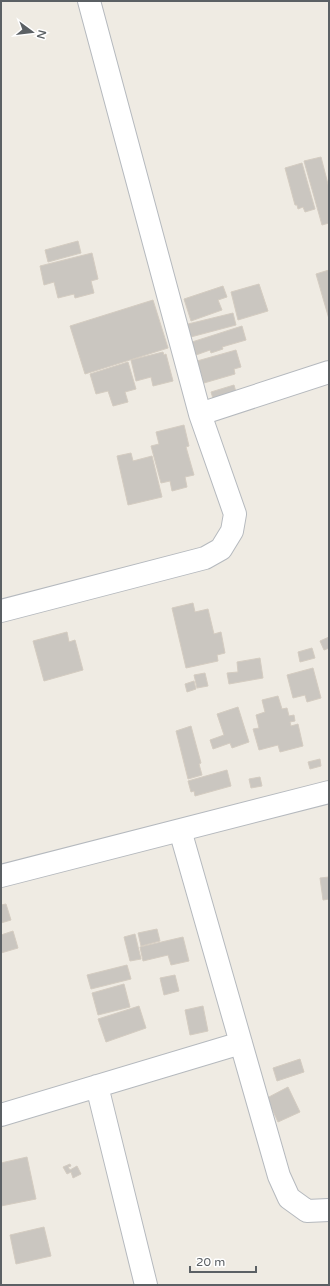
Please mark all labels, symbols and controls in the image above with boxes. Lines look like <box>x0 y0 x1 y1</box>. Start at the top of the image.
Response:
north arrow <box>12 12 52 52</box>
text: N <box>34 29 49 40</box>
scale bar <box>190 1248 256 1274</box>
text: 20 m <box>196 1255 225 1269</box>

